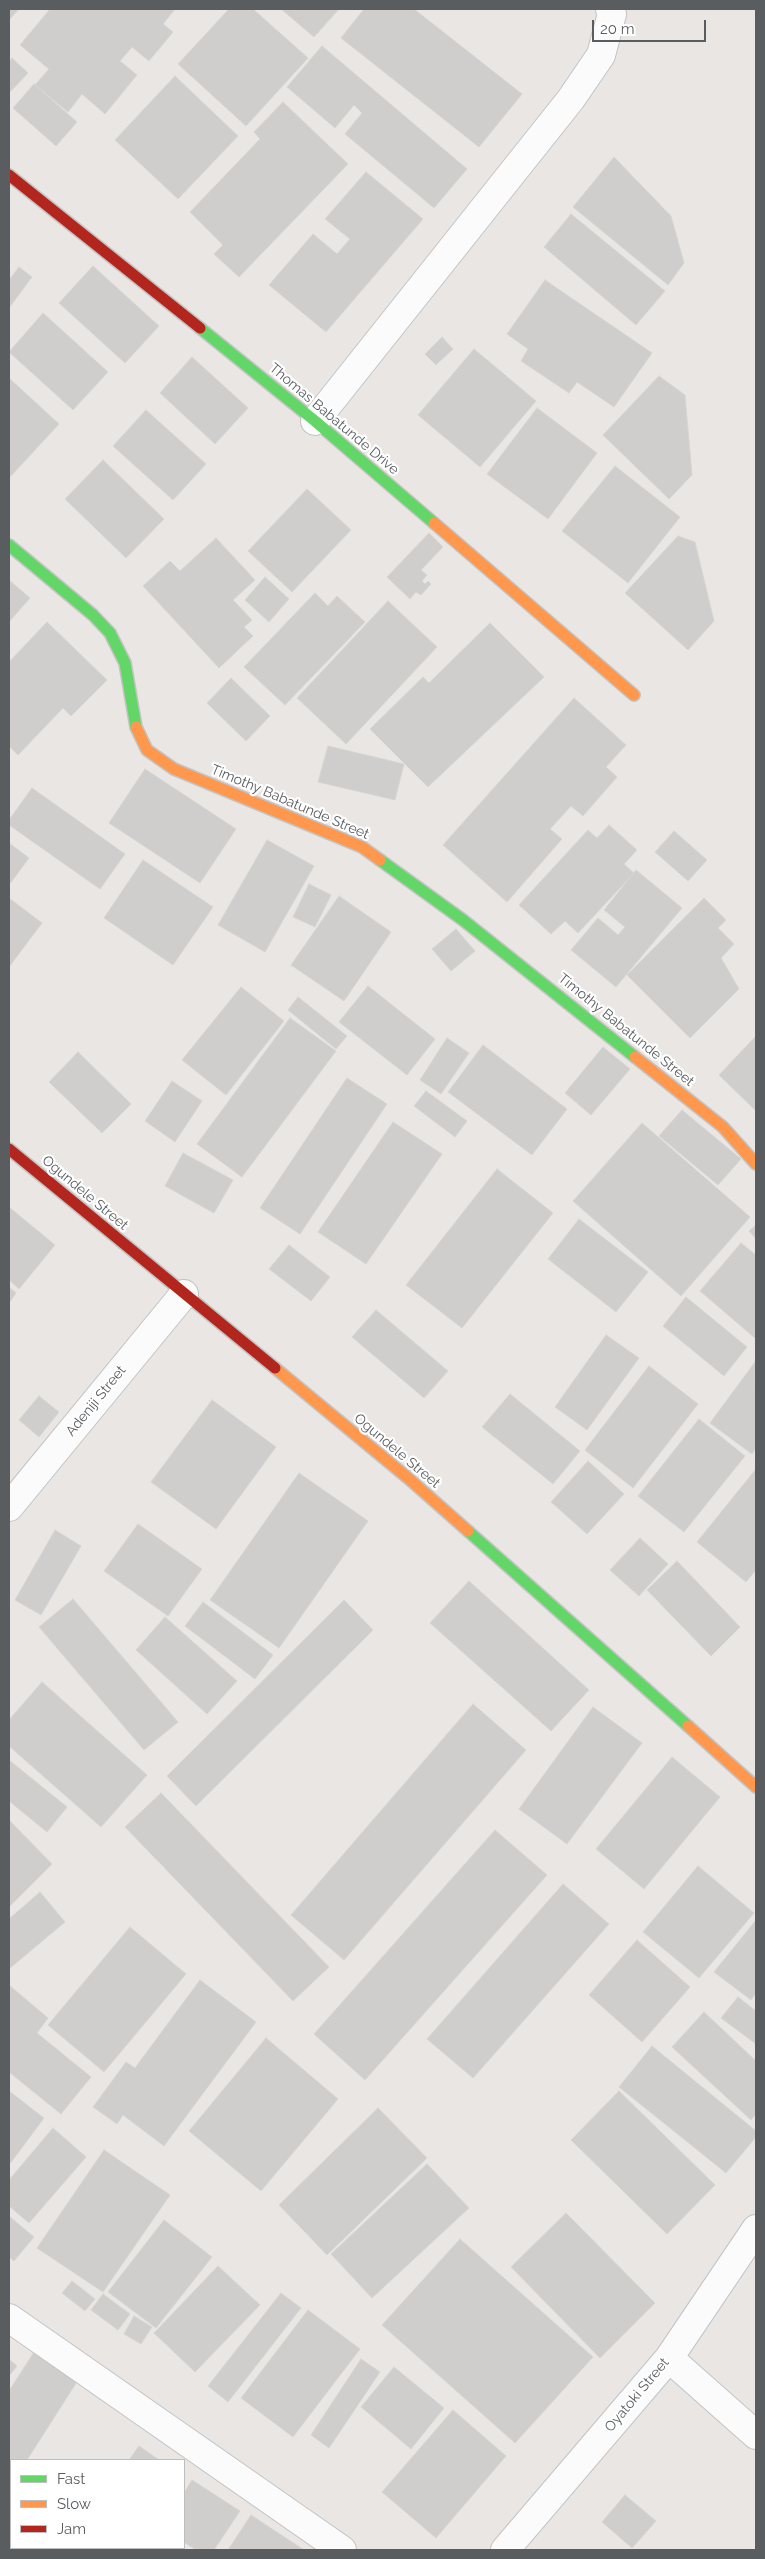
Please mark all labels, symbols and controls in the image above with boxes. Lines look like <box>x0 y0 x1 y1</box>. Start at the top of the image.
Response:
scale bar <box>595 10 709 42</box>
text: 20 m <box>600 20 635 38</box>
street label: Thomas Babatunde Drive <box>266 360 402 478</box>
street label: Timothy Babatunde Street <box>208 761 372 843</box>
street label: Timothy Babatunde Street <box>555 970 697 1090</box>
street label: Ogundele Street <box>39 1152 131 1234</box>
street label: Adeniji Street <box>62 1362 130 1440</box>
street label: Ogundele Street <box>351 1410 443 1492</box>
street label: Oyatoki Street <box>601 2355 673 2435</box>
legend <box>10 2459 185 2549</box>
text: Fast <box>57 2470 85 2488</box>
text: Slow <box>57 2495 91 2513</box>
text: Jam <box>57 2520 86 2538</box>

